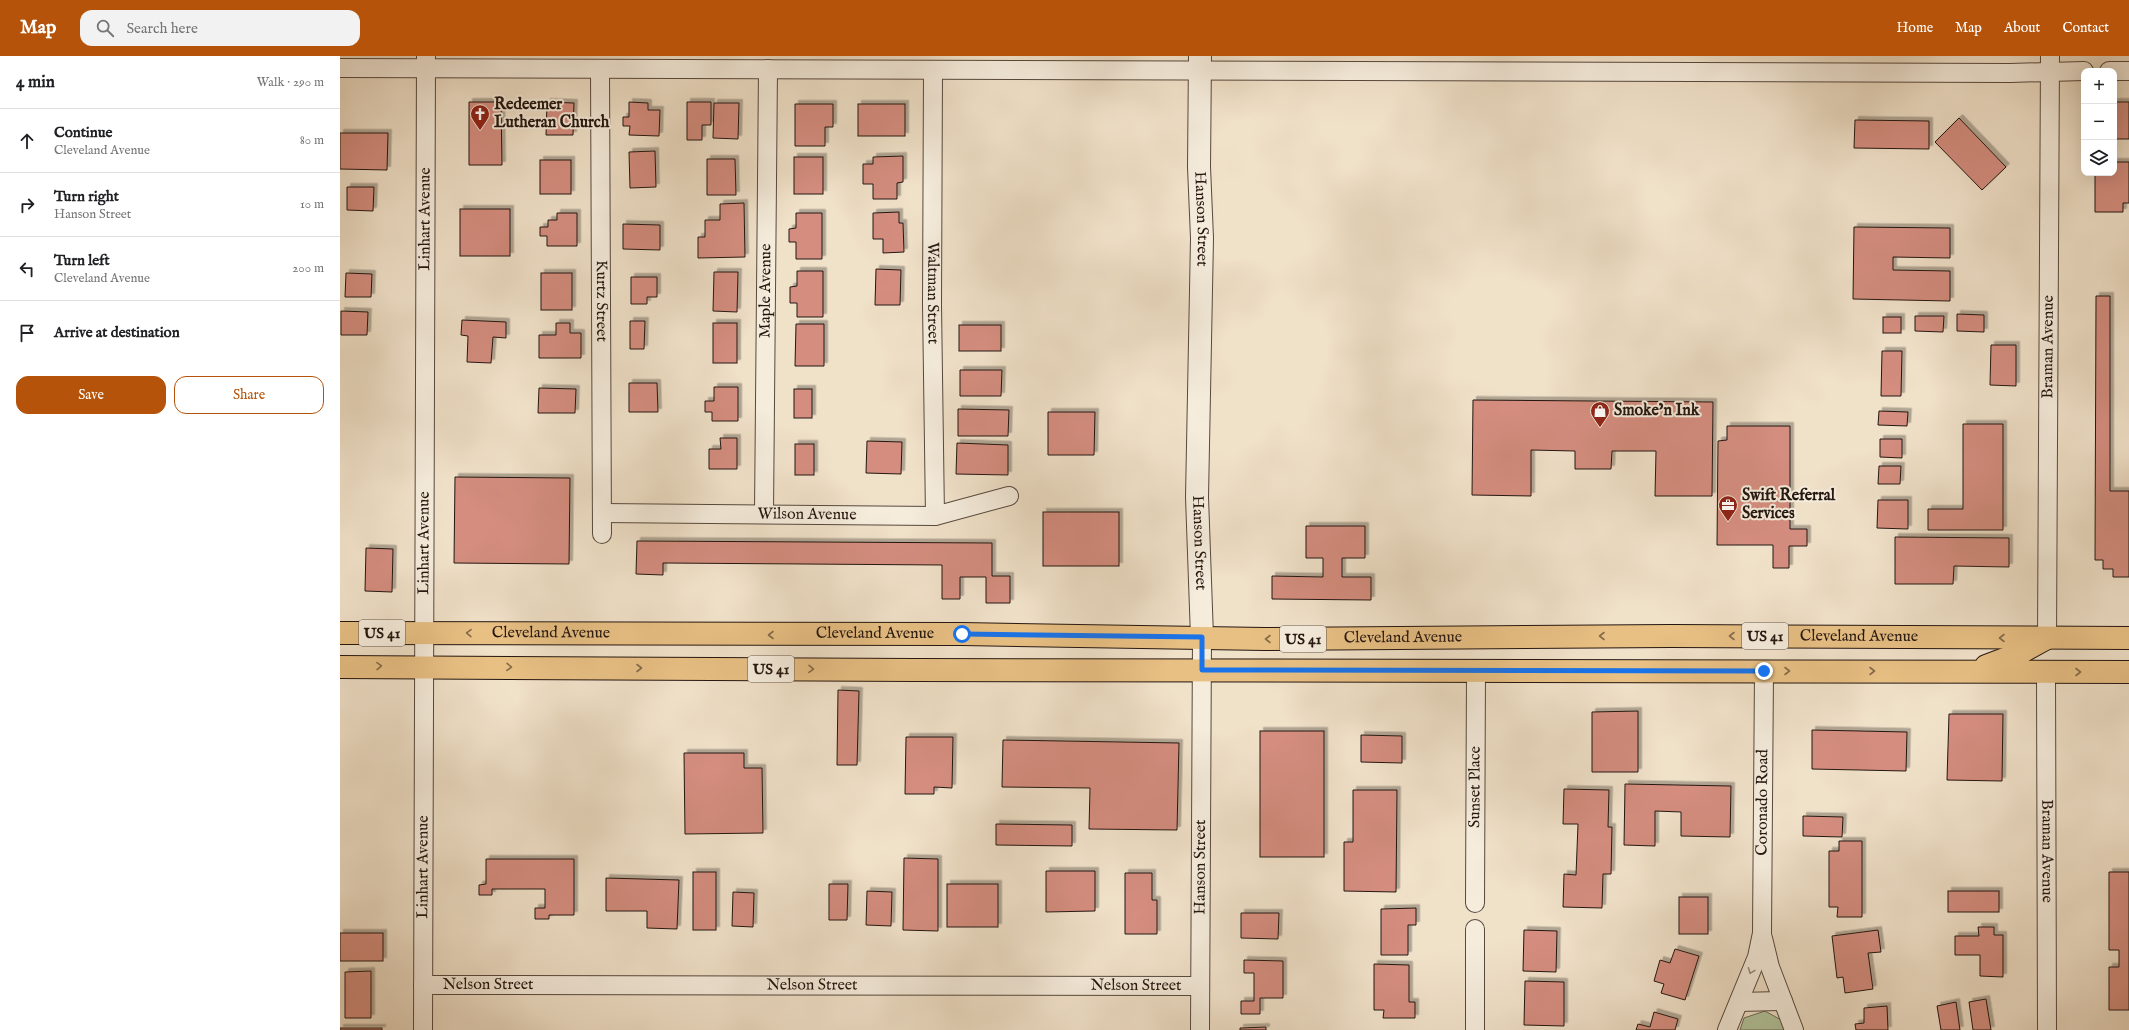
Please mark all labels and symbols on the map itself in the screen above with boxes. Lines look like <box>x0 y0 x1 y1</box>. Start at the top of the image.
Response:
place label: Redeemer Lutheran Church <box>494 95 610 133</box>
church icon: Redeemer Lutheran Church <box>469 103 491 131</box>
street label: Linhart Avenue <box>415 167 436 271</box>
street label: Hanson Street <box>1189 171 1212 267</box>
street label: Waltman Street <box>922 242 943 345</box>
street label: Maple Avenue <box>756 244 776 338</box>
street label: Kurtz Street <box>591 260 611 342</box>
street label: Braman Avenue <box>2038 295 2059 399</box>
shop icon: Smoke’n Ink <box>1589 400 1611 428</box>
place label: Smoke’n Ink <box>1614 401 1700 421</box>
place label: Swift Referral Services <box>1742 486 1836 524</box>
street label: Linhart Avenue <box>414 491 435 595</box>
office icon: Swift Referral Services <box>1717 494 1739 522</box>
street label: Hanson Street <box>1187 495 1210 591</box>
street label: Wilson Avenue <box>757 504 857 525</box>
road number: US 41 <box>359 620 405 646</box>
street label: Cleveland Avenue <box>492 623 610 643</box>
road number: US 41 <box>1742 623 1788 649</box>
street label: Cleveland Avenue <box>816 624 934 644</box>
route start <box>953 625 971 643</box>
road number: US 41 <box>1280 626 1326 652</box>
street label: Cleveland Avenue <box>1800 627 1918 647</box>
street label: Cleveland Avenue <box>1344 628 1462 648</box>
one-way arrow <box>466 629 472 637</box>
one-way arrow <box>768 631 774 639</box>
one-way arrow <box>1599 632 1605 640</box>
one-way arrow <box>1729 632 1735 640</box>
one-way arrow <box>1999 634 2005 642</box>
one-way arrow <box>1265 635 1271 643</box>
road number: US 41 <box>748 656 794 682</box>
one-way arrow <box>376 662 382 670</box>
route end <box>1755 662 1773 680</box>
one-way arrow <box>506 663 512 671</box>
one-way arrow <box>636 664 642 672</box>
one-way arrow <box>808 665 814 673</box>
one-way arrow <box>1784 667 1790 675</box>
one-way arrow <box>1869 667 1875 675</box>
one-way arrow <box>2075 668 2081 676</box>
street label: Sunset Place <box>1465 746 1486 828</box>
street label: Coronado Road <box>1753 749 1773 856</box>
street label: Braman Avenue <box>2036 799 2057 903</box>
street label: Linhart Avenue <box>413 815 434 919</box>
street label: Hanson Street <box>1191 819 1211 915</box>
one-way arrow <box>1748 967 1756 974</box>
street label: Nelson Street <box>442 975 534 995</box>
street label: Nelson Street <box>766 975 858 996</box>
street label: Nelson Street <box>1090 976 1182 996</box>

